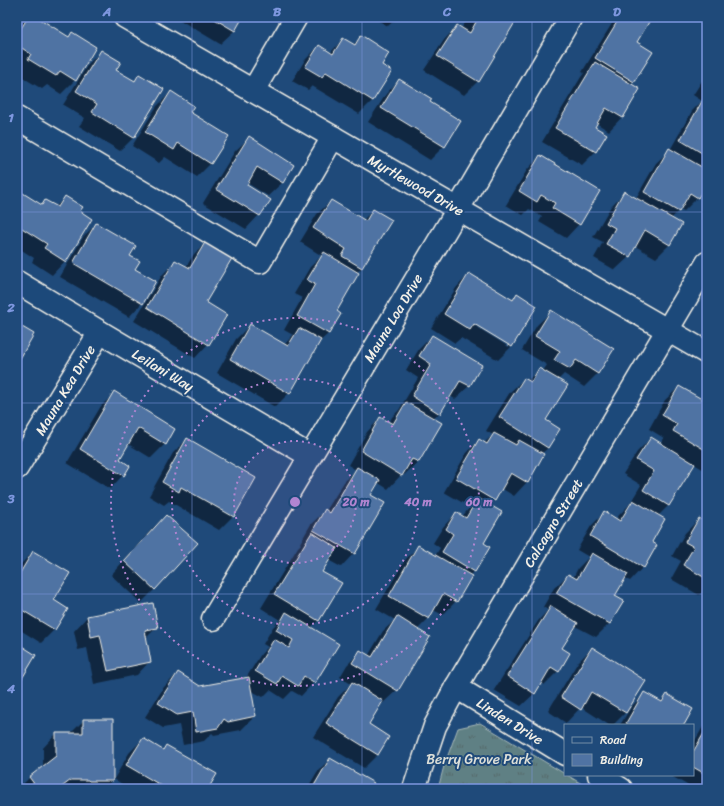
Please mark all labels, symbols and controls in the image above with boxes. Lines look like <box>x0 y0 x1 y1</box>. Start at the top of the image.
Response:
text: A <box>102 0 111 23</box>
text: B <box>273 0 282 23</box>
text: C <box>442 0 452 23</box>
text: D <box>613 0 621 23</box>
text: 1 <box>8 106 14 129</box>
street label: Myrtlewood Drive <box>363 148 469 223</box>
street label: Mauna Loa Drive <box>357 269 430 368</box>
text: 2 <box>6 296 15 319</box>
street label: Mauna Kea Drive <box>28 340 102 441</box>
street label: Leilani Way <box>127 342 199 399</box>
street label: Calcagno Street <box>517 474 590 573</box>
text: 3 <box>6 487 15 510</box>
text: 20 m <box>342 491 370 513</box>
text: 40 m <box>403 491 432 513</box>
text: 60 m <box>465 491 493 513</box>
centre of rings <box>288 495 302 509</box>
text: 4 <box>6 677 16 700</box>
street label: Linden Drive <box>471 691 548 752</box>
legend <box>564 724 694 776</box>
text: Road <box>600 729 627 751</box>
park label: Berry Grove Park <box>426 747 532 772</box>
text: Building <box>600 749 643 771</box>

